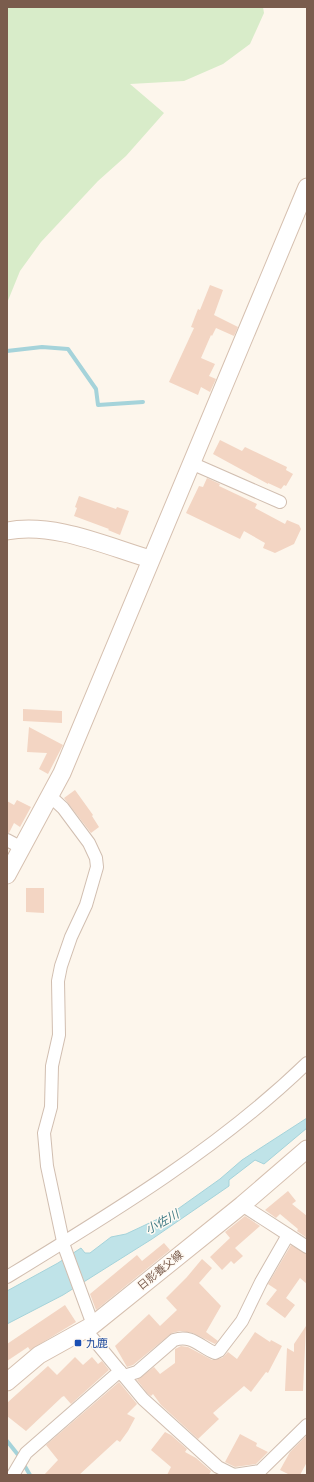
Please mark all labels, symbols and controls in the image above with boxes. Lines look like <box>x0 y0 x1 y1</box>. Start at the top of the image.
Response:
water label: 小佐川 <box>142 1205 183 1238</box>
street label: 日影養父線 <box>134 1247 186 1293</box>
place label: 九鹿 <box>86 1336 108 1350</box>
marker: 九鹿 <box>73 1338 83 1348</box>

